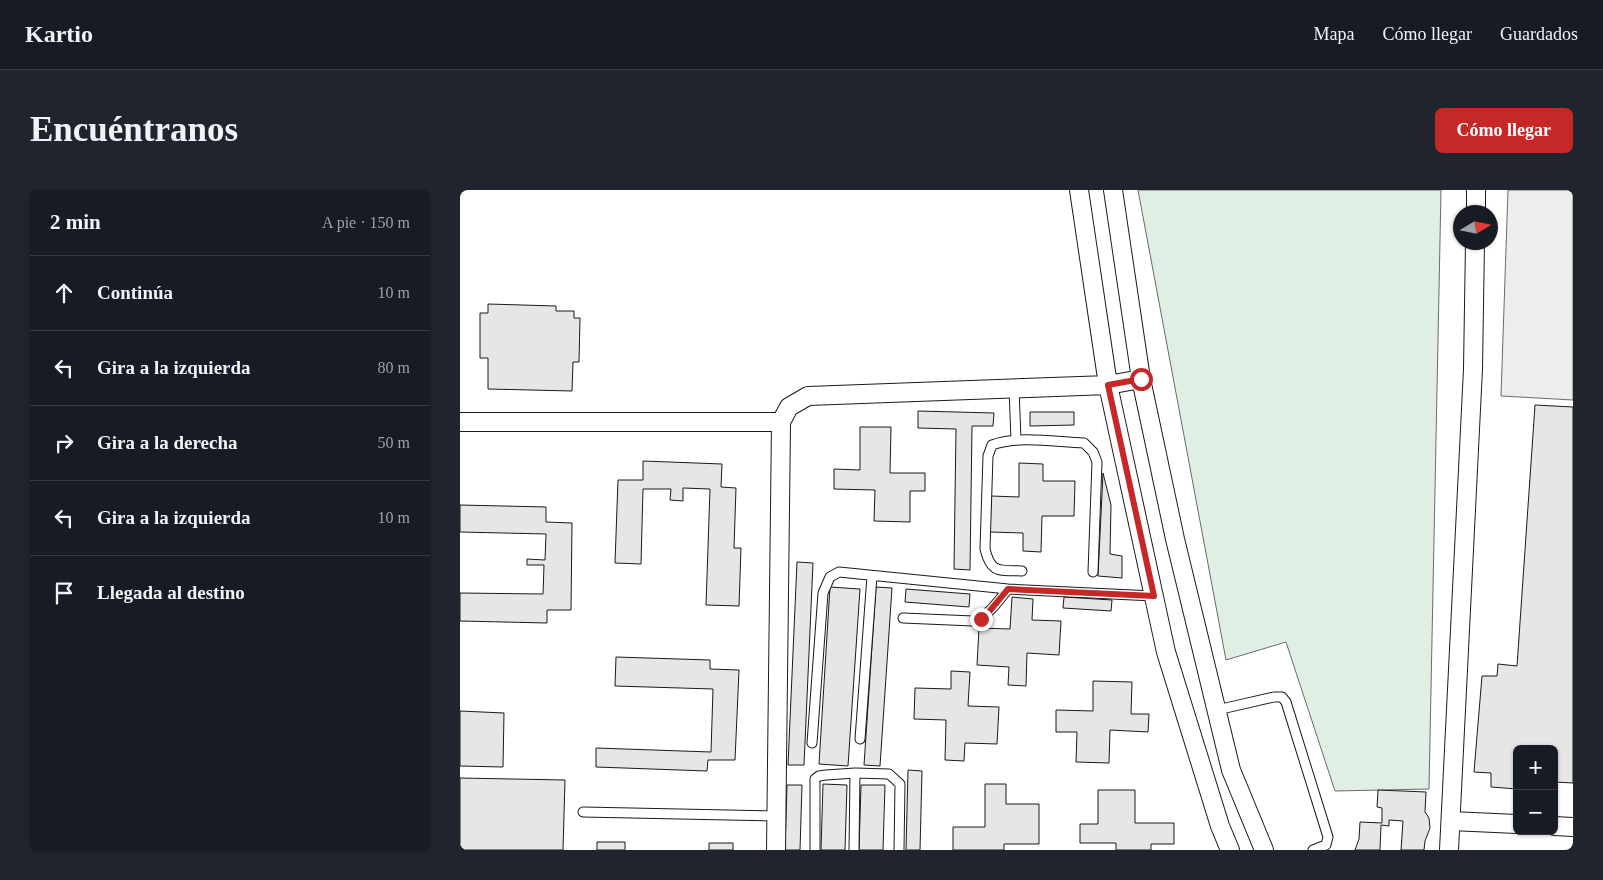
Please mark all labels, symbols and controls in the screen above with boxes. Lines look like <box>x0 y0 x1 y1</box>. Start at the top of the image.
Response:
text: Kartio <box>25 21 93 47</box>
text: Mapa <box>1314 24 1355 44</box>
text: Cómo llegar <box>1383 24 1472 44</box>
text: Guardados <box>1500 24 1578 44</box>
button: Cómo llegar <box>1435 108 1573 153</box>
text: Encuéntranos <box>30 110 238 149</box>
north arrow <box>1453 205 1498 250</box>
text: 2 min <box>50 210 101 234</box>
text: A pie · 150 m <box>322 214 410 231</box>
icon: ahead <box>50 279 78 307</box>
text: Continúa <box>97 282 173 303</box>
text: 10 m <box>378 284 410 301</box>
icon: left <box>50 354 78 382</box>
text: Gira a la izquierda <box>97 357 251 378</box>
text: 80 m <box>378 359 410 376</box>
route start <box>1130 368 1153 391</box>
icon: right <box>50 429 78 457</box>
text: Gira a la derecha <box>97 432 238 453</box>
text: 50 m <box>378 434 410 451</box>
icon: left <box>50 504 78 532</box>
text: Gira a la izquierda <box>97 507 251 528</box>
text: 10 m <box>378 509 410 526</box>
icon: arrive <box>50 579 78 607</box>
text: Llegada al destino <box>97 582 245 603</box>
route end <box>970 608 993 631</box>
map controls <box>1513 745 1558 835</box>
button: + <box>1513 745 1558 790</box>
button: − <box>1513 790 1558 835</box>

